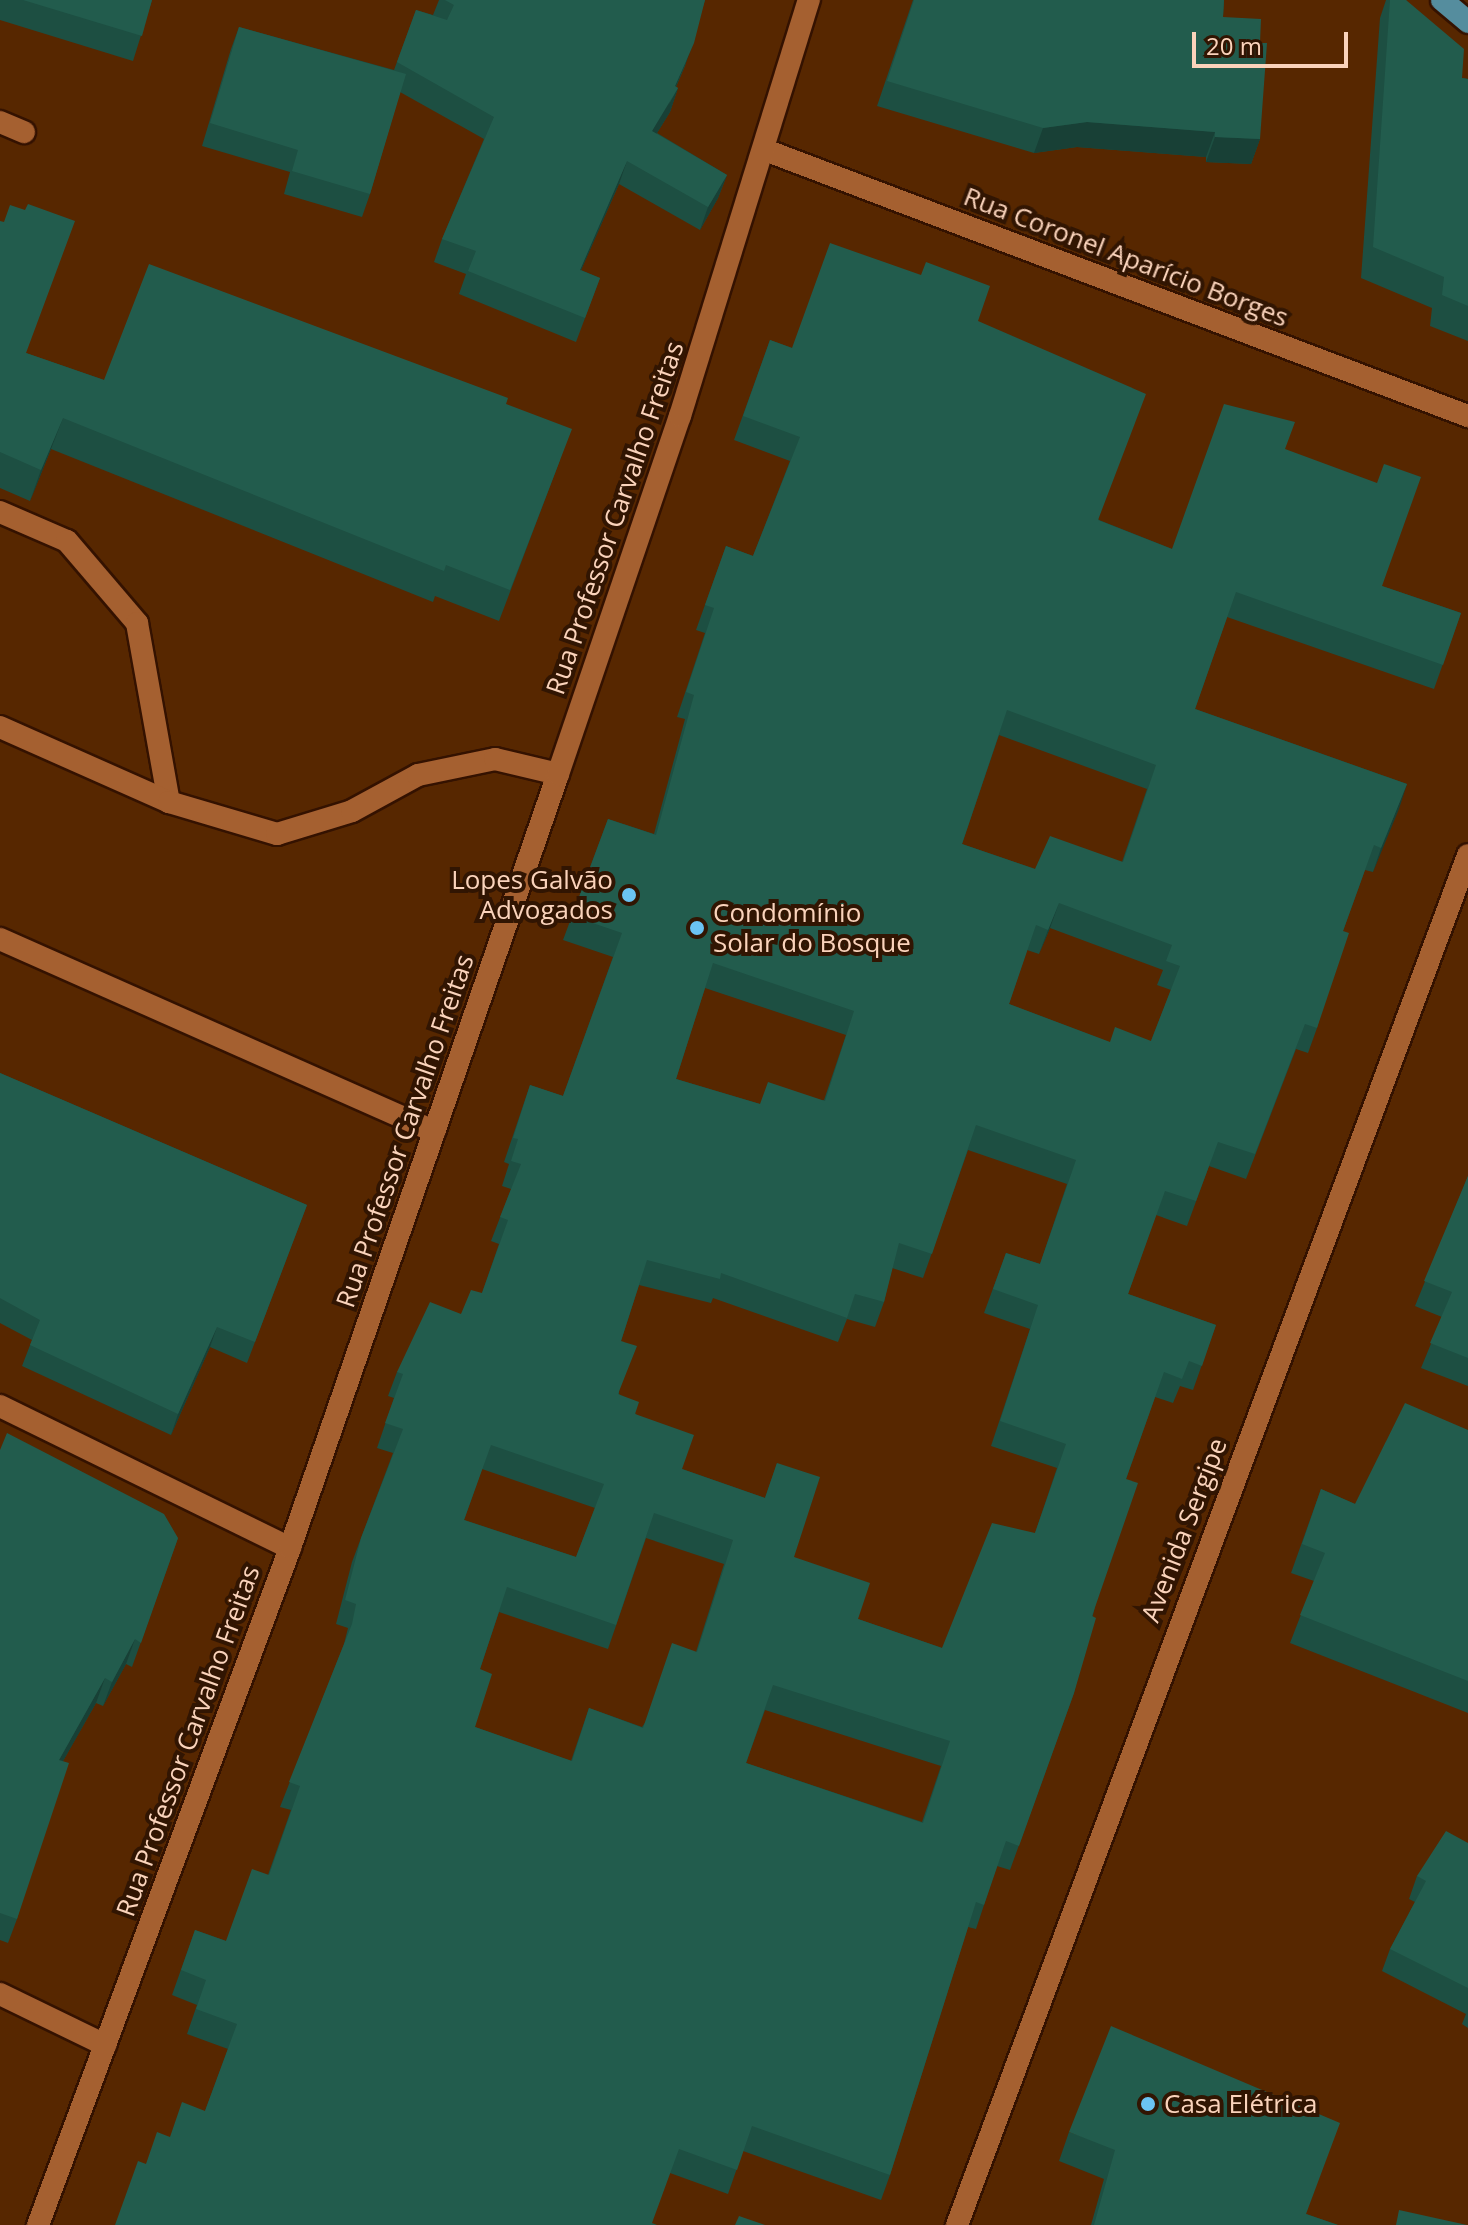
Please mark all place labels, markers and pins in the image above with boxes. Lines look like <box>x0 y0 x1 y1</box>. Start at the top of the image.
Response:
place label: Lopes Galvão Advogados <box>451 864 613 926</box>
marker: Lopes Galvão Advogados <box>620 886 638 904</box>
place label: Condomínio Solar do Bosque <box>713 897 911 958</box>
marker: Condomínio Solar do Bosque <box>688 919 706 937</box>
place label: Casa Elétrica <box>1164 2088 1317 2120</box>
marker: Casa Elétrica <box>1139 2095 1157 2113</box>

